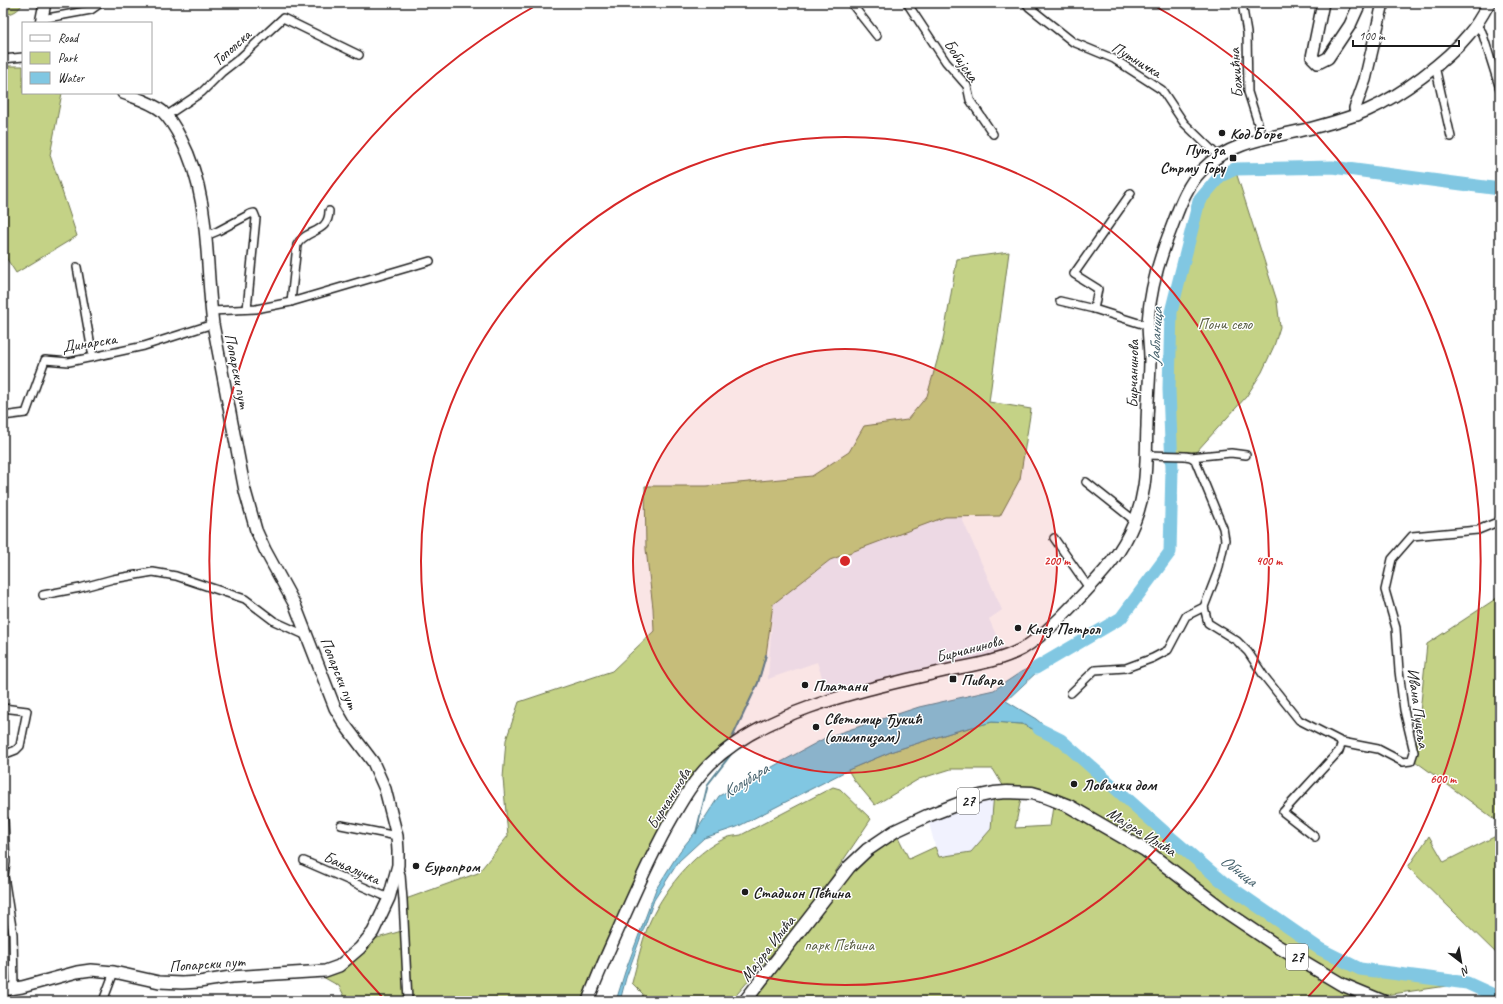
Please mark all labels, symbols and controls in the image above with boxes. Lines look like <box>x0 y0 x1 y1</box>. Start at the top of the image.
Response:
legend <box>22 22 152 94</box>
scale bar <box>1353 22 1459 48</box>
street label: Тополска <box>208 24 256 70</box>
text: 100 m <box>1359 28 1386 44</box>
text: Road <box>58 30 80 46</box>
street label: Бобијска <box>939 35 984 87</box>
street label: Путничка <box>1108 37 1166 83</box>
street label: Божићна <box>1224 46 1248 99</box>
text: Park <box>58 50 79 66</box>
text: Water <box>58 70 86 86</box>
place label: Код Боре <box>1230 124 1282 144</box>
marker: Код Боре <box>1217 128 1227 138</box>
place label: Пут за Стрму Гору <box>1160 140 1227 178</box>
marker: Пут за Стрму Гору <box>1228 153 1238 163</box>
water label: Јабланица <box>1143 305 1168 367</box>
park label: Пони село <box>1198 314 1254 334</box>
street label: Динарска <box>61 329 119 357</box>
street label: Попарски пут <box>220 332 254 411</box>
street label: Бирчанинова <box>1122 338 1144 408</box>
text: 200 m <box>1044 553 1071 569</box>
text: 400 m <box>1256 553 1283 569</box>
centre of rings <box>838 554 852 568</box>
place label: Кнез Петрол <box>1026 619 1101 639</box>
marker: Кнез Петрол <box>1013 623 1023 633</box>
street label: Бирчанинова <box>934 630 1006 667</box>
street label: Попарски пут <box>316 634 363 713</box>
street label: Ивана Пуцеља <box>1403 667 1434 750</box>
place label: Пивара <box>961 670 1005 690</box>
marker: Пивара <box>948 674 958 684</box>
place label: Платани <box>813 676 869 696</box>
marker: Платани <box>800 680 810 690</box>
place label: Светомир Ђукић (олимпизам) <box>824 709 922 747</box>
marker: Светомир Ђукић (олимпизам) <box>811 722 821 732</box>
water label: Колубара <box>718 757 774 803</box>
street label: Бирчанинова <box>642 763 696 833</box>
text: 600 m <box>1430 771 1457 787</box>
place label: Ловачки дом <box>1082 775 1158 795</box>
marker: Ловачки дом <box>1069 779 1079 789</box>
road number: 27 <box>957 788 979 814</box>
street label: Мајора Илића <box>1103 803 1181 862</box>
street label: Бањалучка <box>320 847 384 890</box>
water label: Обница <box>1216 850 1263 892</box>
place label: Еуропром <box>424 857 481 877</box>
marker: Еуропром <box>411 861 421 871</box>
place label: Стадион Пећина <box>753 883 851 903</box>
marker: Стадион Пећина <box>740 887 750 897</box>
street label: Мајора Илића <box>736 911 800 986</box>
park label: парк Пећина <box>804 935 875 955</box>
north arrow <box>1441 942 1481 982</box>
road number: 27 <box>1286 944 1308 970</box>
street label: Попарски пут <box>168 951 247 977</box>
text: N <box>1458 963 1473 979</box>

